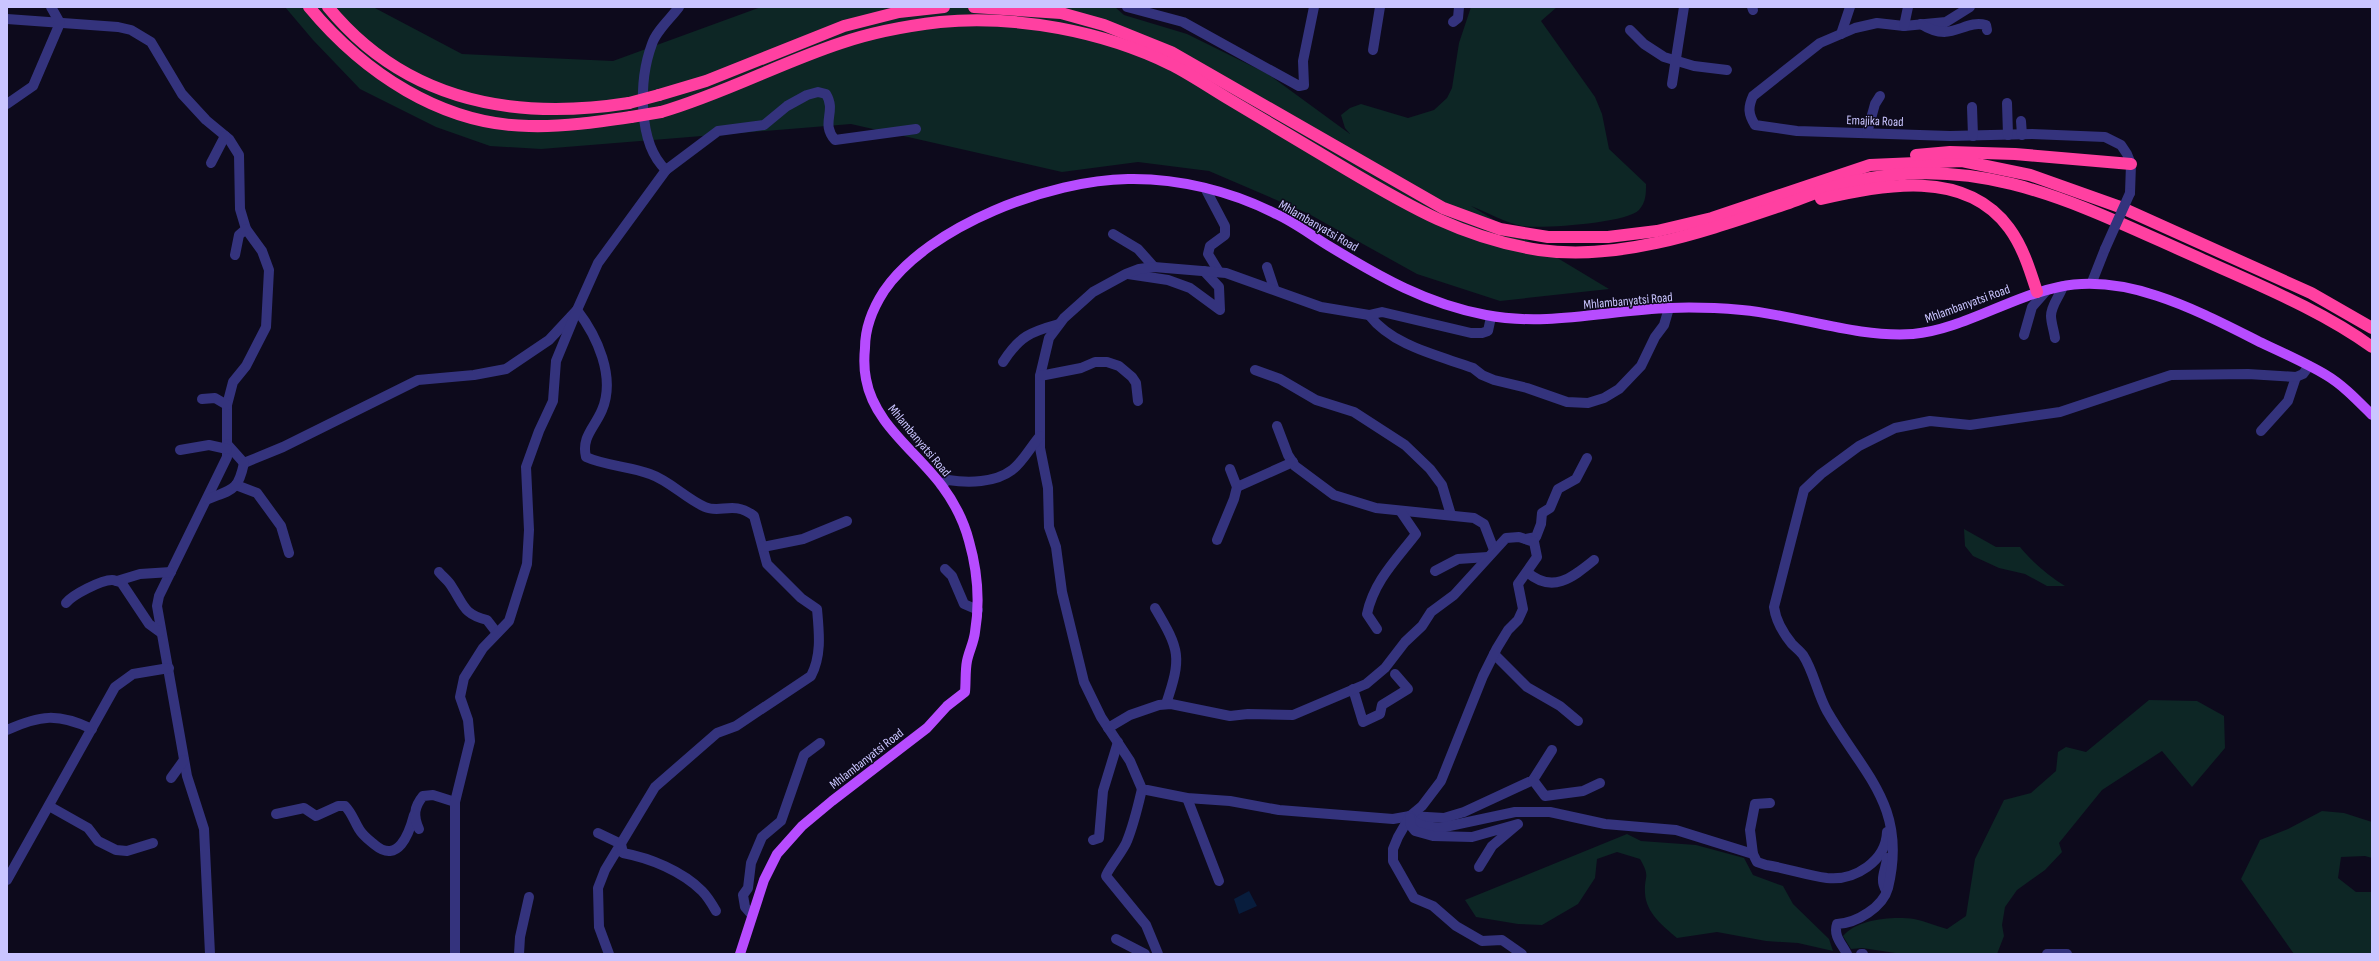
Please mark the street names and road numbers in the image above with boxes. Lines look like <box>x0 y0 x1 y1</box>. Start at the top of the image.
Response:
street label: Emajika Road <box>1846 112 1904 130</box>
street label: Mhlambanyatsi Road <box>1276 197 1361 255</box>
street label: Mhlambanyatsi Road <box>1923 281 2012 327</box>
street label: Mhlambanyatsi Road <box>1583 289 1673 313</box>
street label: Mhlambanyatsi Road <box>884 401 954 480</box>
street label: Mhlambanyatsi Road <box>826 725 907 793</box>

